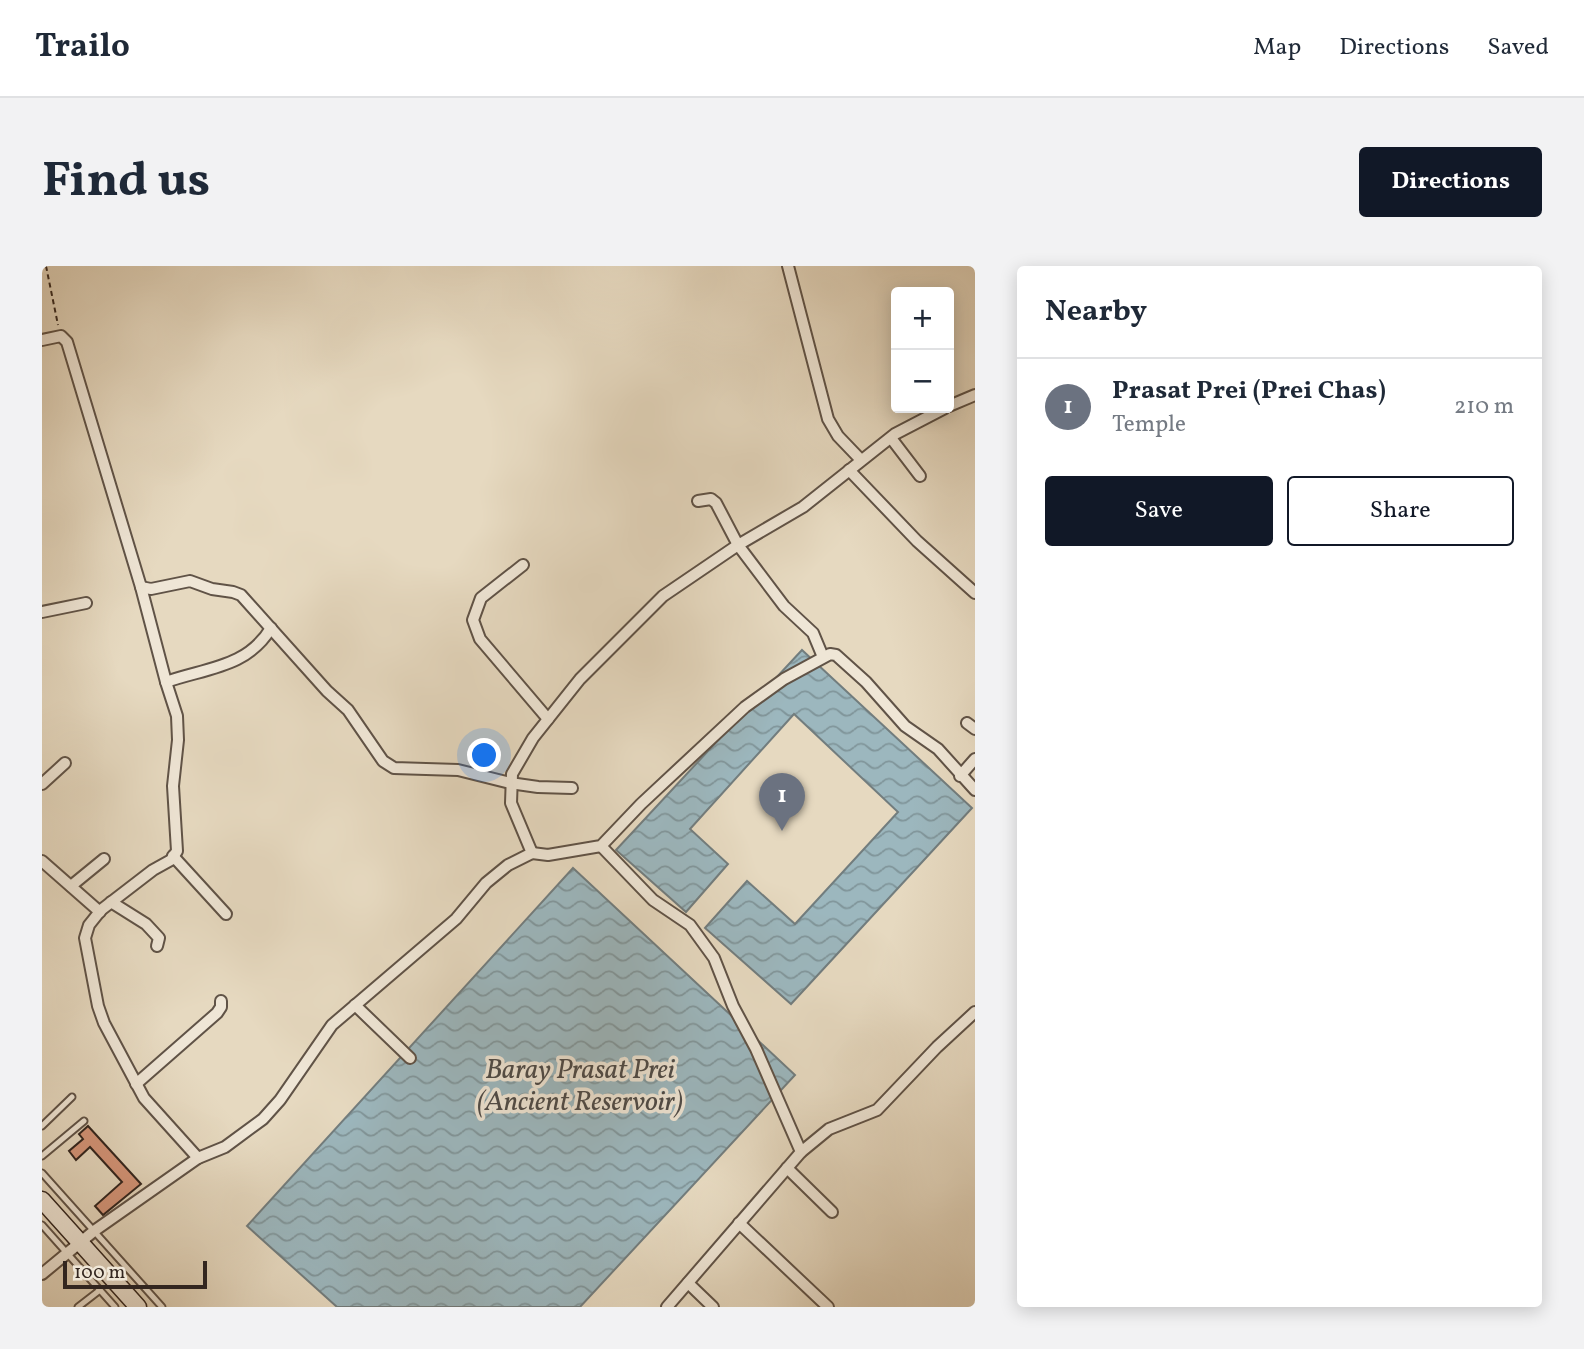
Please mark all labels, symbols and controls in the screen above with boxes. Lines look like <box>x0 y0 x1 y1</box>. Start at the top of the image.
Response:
text: Trailo <box>35 25 130 71</box>
text: Map <box>1253 31 1301 65</box>
text: Directions <box>1339 31 1449 65</box>
text: Saved <box>1487 31 1549 65</box>
button: Directions <box>1359 147 1542 217</box>
text: Find us <box>42 148 210 217</box>
map controls <box>891 287 954 413</box>
button: + <box>891 287 954 350</box>
text: Nearby <box>1045 291 1147 333</box>
button: − <box>891 350 954 413</box>
text: Prasat Prei (Prei Chas) <box>1112 373 1386 409</box>
text: 1 <box>1063 391 1073 423</box>
text: 210 m <box>1454 391 1514 423</box>
text: Temple <box>1112 409 1186 441</box>
button: Save <box>1045 476 1273 546</box>
button: Share <box>1287 476 1514 546</box>
your location <box>467 738 501 772</box>
pin: 1 <box>759 773 805 831</box>
water label: Baray Prasat Prei (Ancient Reservoir) <box>477 1051 683 1122</box>
scale bar <box>63 1258 206 1290</box>
text: 100 m <box>74 1260 125 1286</box>

